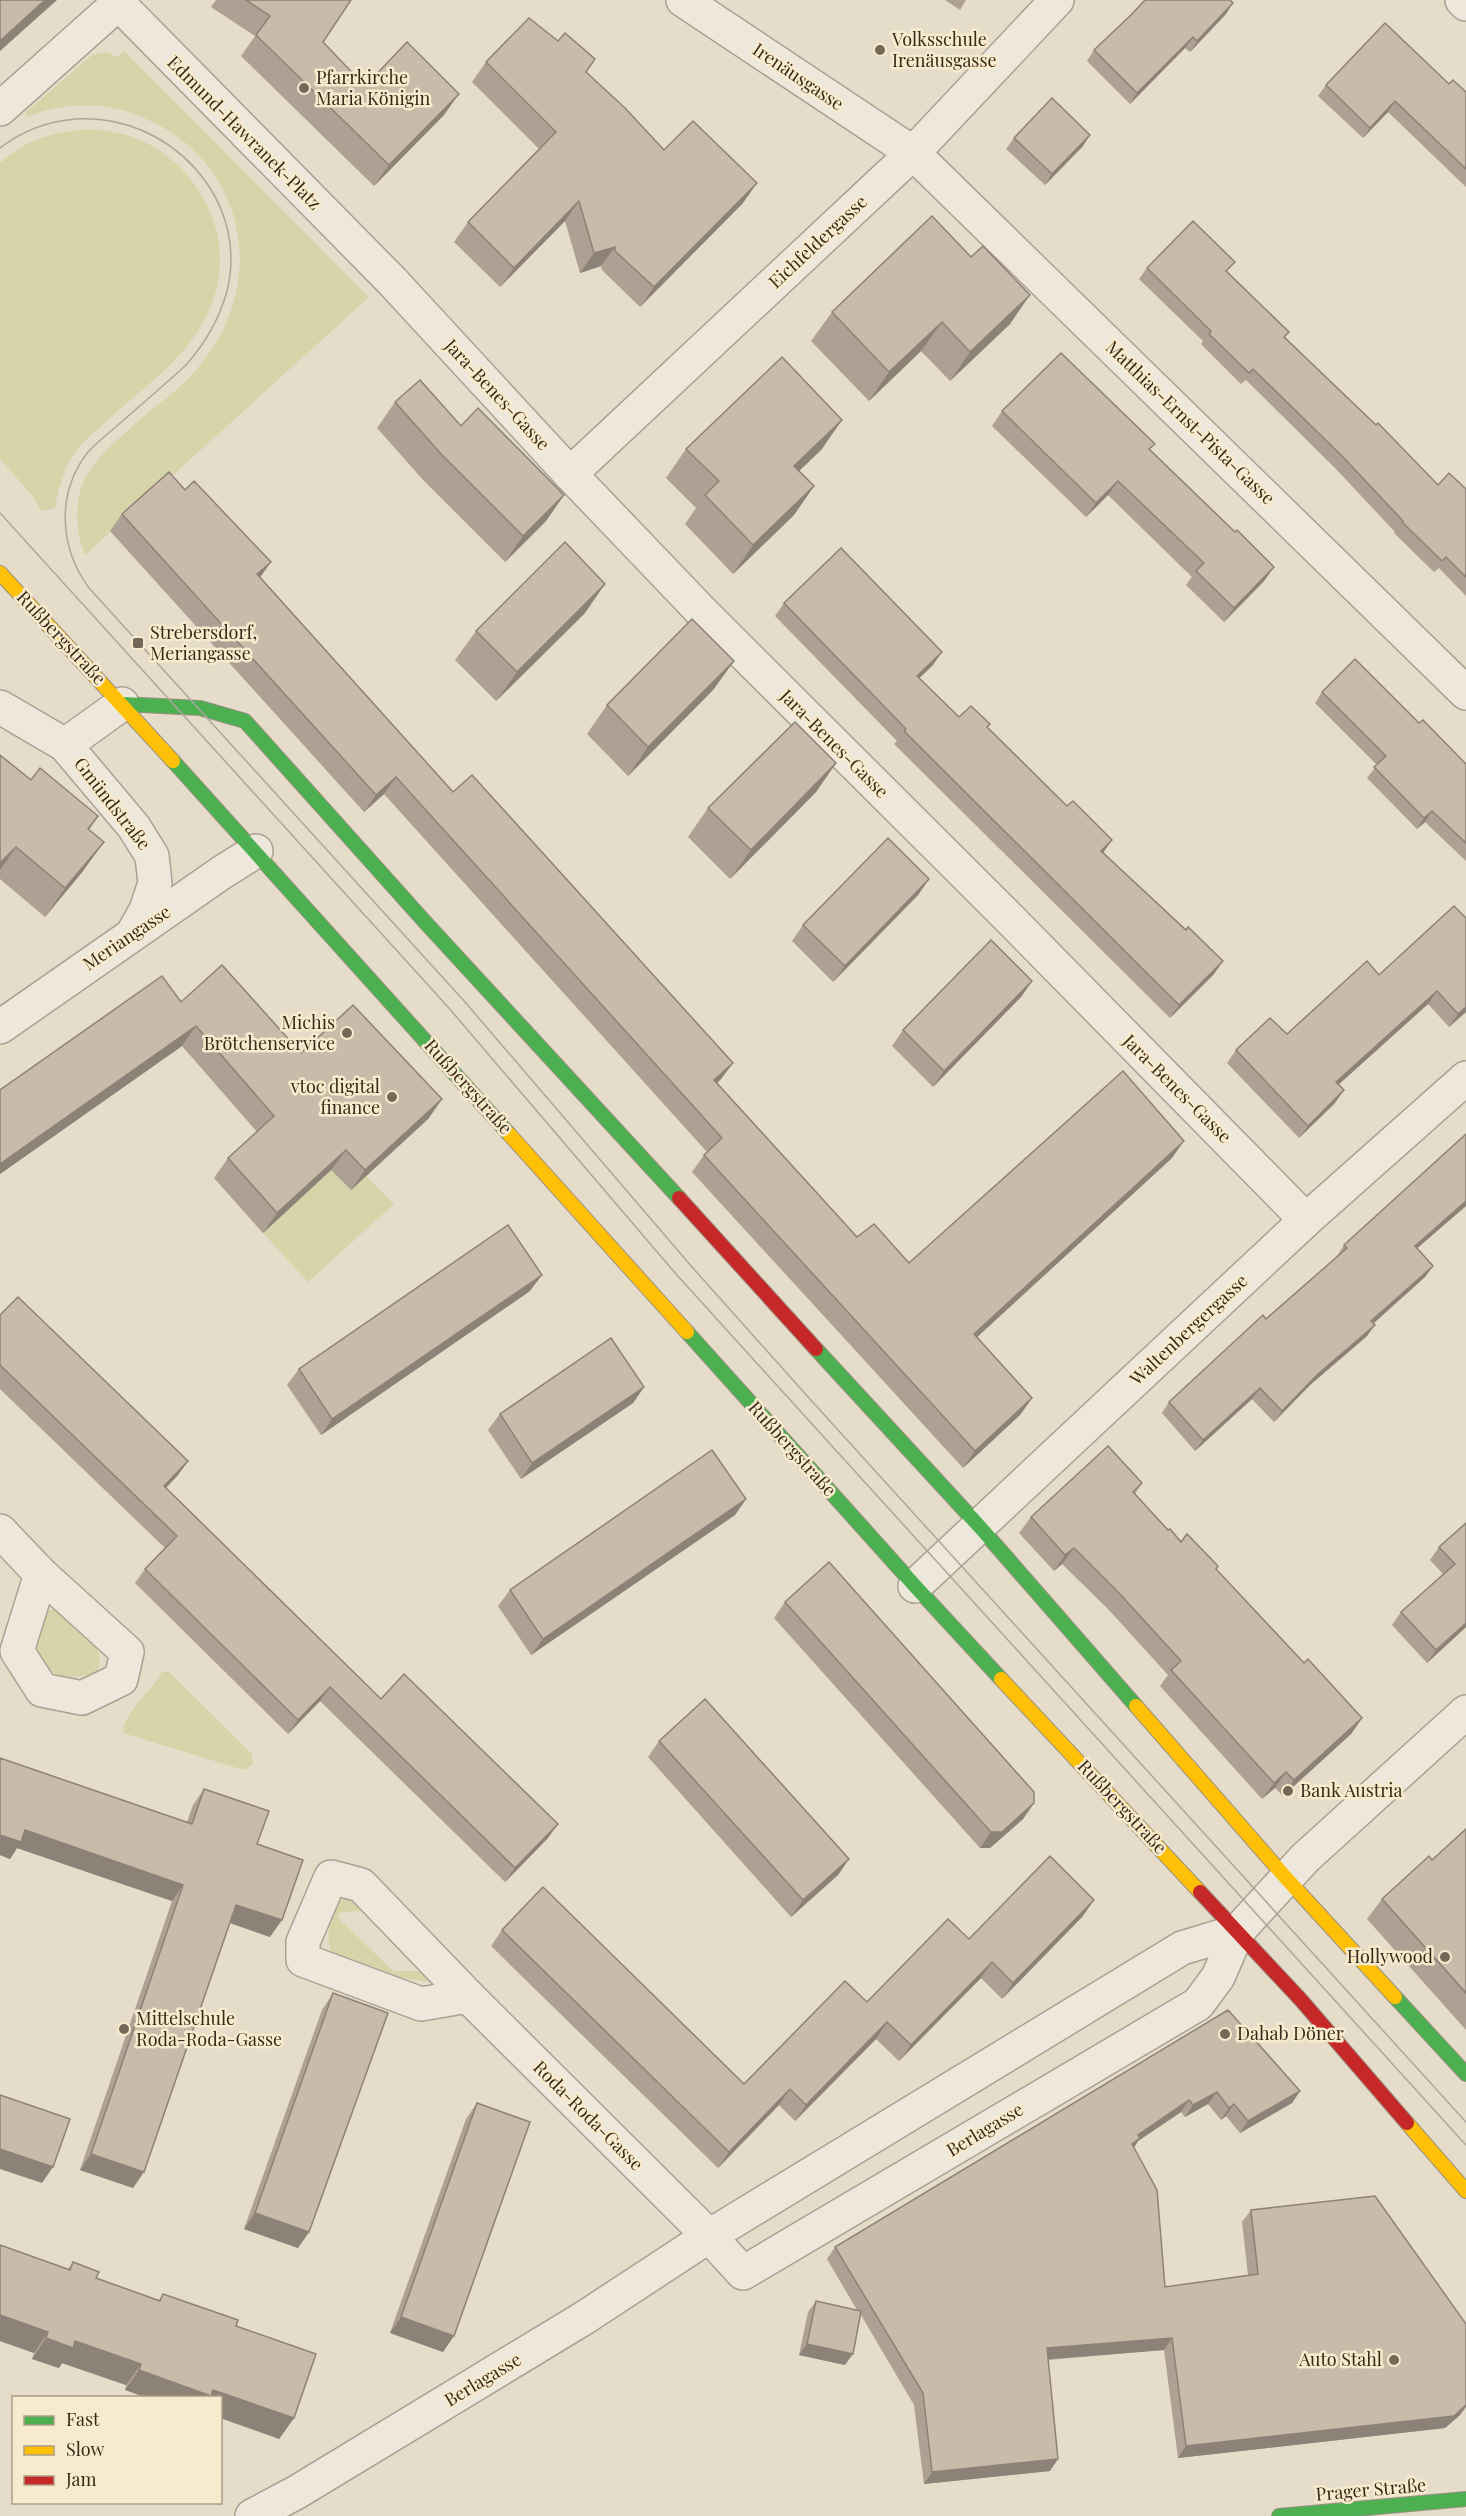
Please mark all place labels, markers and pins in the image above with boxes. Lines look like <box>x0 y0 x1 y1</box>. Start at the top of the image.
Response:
place label: Volksschule Irenäusgasse <box>891 27 997 72</box>
marker: Volksschule Irenäusgasse <box>873 43 887 57</box>
place label: Pfarrkirche Maria Königin <box>316 65 431 110</box>
marker: Pfarrkirche Maria Königin <box>297 81 311 95</box>
place label: Strebersdorf, Meriangasse <box>150 620 257 665</box>
marker: Strebersdorf, Meriangasse <box>131 636 145 650</box>
place label: Michis Brötchenservice <box>204 1010 335 1055</box>
marker: Michis Brötchenservice <box>340 1026 354 1040</box>
place label: vtoc digital finance <box>290 1074 380 1119</box>
marker: vtoc digital finance <box>385 1090 399 1104</box>
place label: Bank Austria <box>1300 1778 1402 1802</box>
marker: Bank Austria <box>1281 1784 1295 1798</box>
place label: Hollywood <box>1347 1944 1434 1968</box>
marker: Hollywood <box>1438 1950 1452 1964</box>
place label: Mittelschule Roda-Roda-Gasse <box>136 2006 282 2051</box>
place label: Dahab Döner <box>1237 2021 1344 2045</box>
marker: Mittelschule Roda-Roda-Gasse <box>117 2022 131 2036</box>
marker: Dahab Döner <box>1218 2027 1232 2041</box>
place label: Auto Stahl <box>1298 2347 1382 2371</box>
marker: Auto Stahl <box>1387 2353 1401 2367</box>

